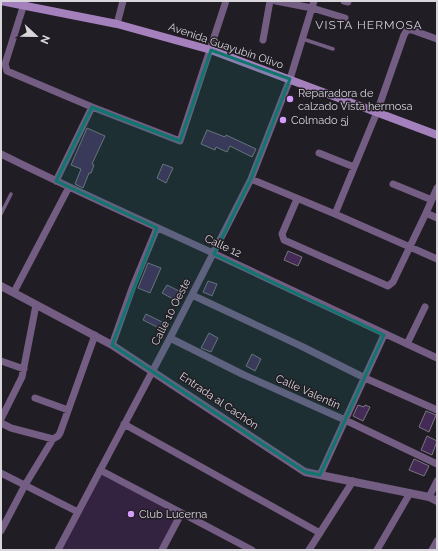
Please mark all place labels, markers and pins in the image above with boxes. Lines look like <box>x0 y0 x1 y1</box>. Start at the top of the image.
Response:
place label: Reparadora de calzado Vista hermosa <box>298 87 413 113</box>
marker: Reparadora de calzado Vista hermosa <box>285 94 295 104</box>
place label: Colmado 5j <box>291 114 349 127</box>
marker: Colmado 5j <box>278 115 288 125</box>
place label: Club Lucerna <box>139 508 207 521</box>
marker: Club Lucerna <box>126 509 136 519</box>

